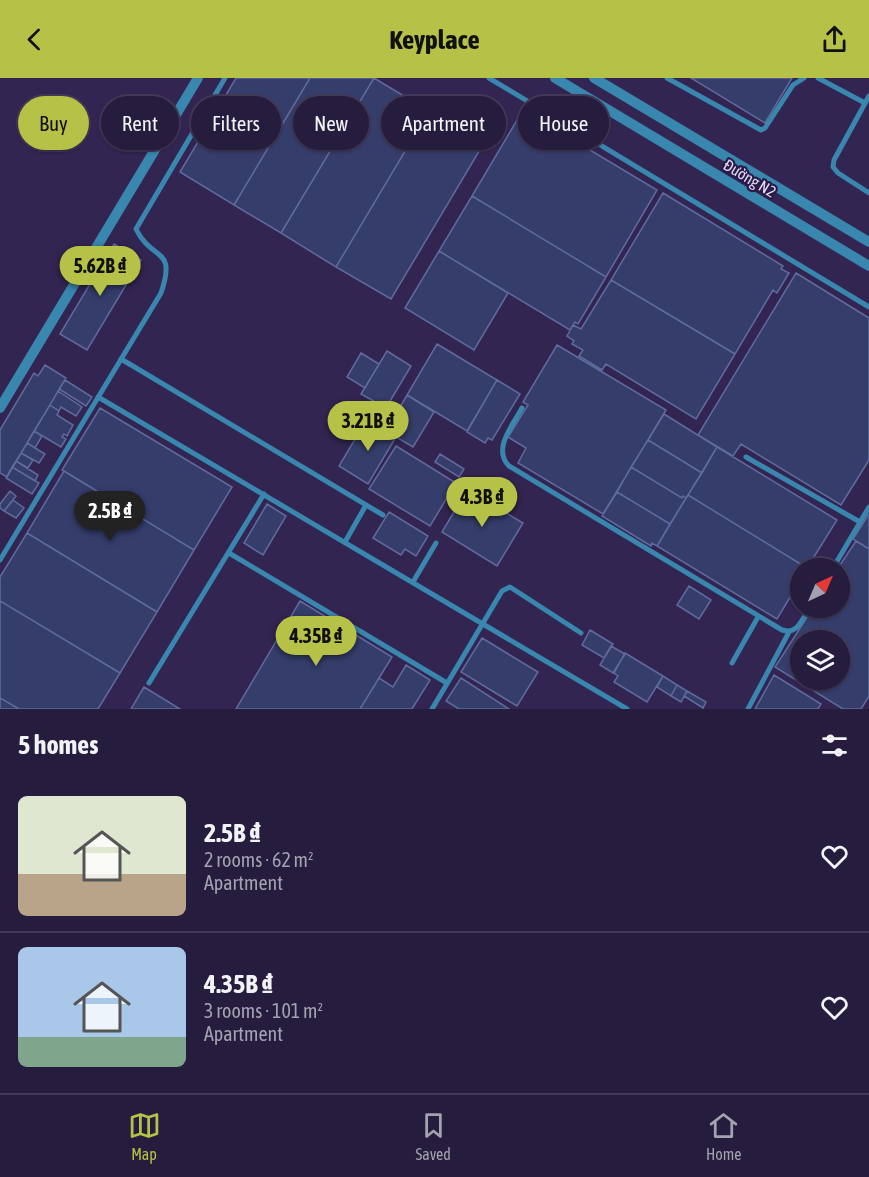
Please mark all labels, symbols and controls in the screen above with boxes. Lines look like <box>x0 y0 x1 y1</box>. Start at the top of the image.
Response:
icon: back <box>18 23 51 56</box>
icon: share <box>818 23 851 56</box>
text: Keyplace <box>389 24 480 55</box>
chip: Buy <box>18 96 89 150</box>
chip: Rent <box>101 96 179 150</box>
chip: Filters <box>191 96 281 150</box>
chip: New <box>293 96 369 150</box>
chip: Apartment <box>381 96 506 150</box>
chip: House <box>518 96 609 150</box>
street label: Đường N2 <box>720 155 779 202</box>
pin: 5.62B ₫ <box>45 246 155 297</box>
text: 5.62B ₫ <box>74 254 126 277</box>
pin: 3.21B ₫ <box>313 401 423 452</box>
text: 3.21B ₫ <box>342 409 394 432</box>
pin: 4.3B ₫ <box>433 477 531 528</box>
text: 4.3B ₫ <box>460 485 504 508</box>
pin: 2.5B ₫ <box>61 491 159 542</box>
text: 2.5B ₫ <box>88 499 132 522</box>
north arrow <box>790 558 850 618</box>
map controls <box>790 558 850 690</box>
pin: 4.35B ₫ <box>261 616 371 667</box>
text: 4.35B ₫ <box>290 624 342 647</box>
button: layers <box>790 630 850 690</box>
icon: filters <box>818 729 851 762</box>
text: 5 homes <box>18 730 98 760</box>
text: 2.5B ₫ <box>204 818 260 848</box>
icon: home <box>66 820 138 892</box>
icon: heart <box>818 840 851 873</box>
text: 2 rooms · 62 m² <box>204 848 314 871</box>
text: Apartment <box>204 871 283 894</box>
text: 4.35B ₫ <box>204 969 273 999</box>
icon: home <box>66 971 138 1043</box>
icon: heart <box>818 991 851 1024</box>
text: 3 rooms · 101 m² <box>204 999 323 1022</box>
text: Apartment <box>204 1022 283 1045</box>
tab: Map <box>128 1109 161 1163</box>
tab: Saved <box>416 1109 451 1163</box>
tab: Home <box>706 1109 741 1163</box>

